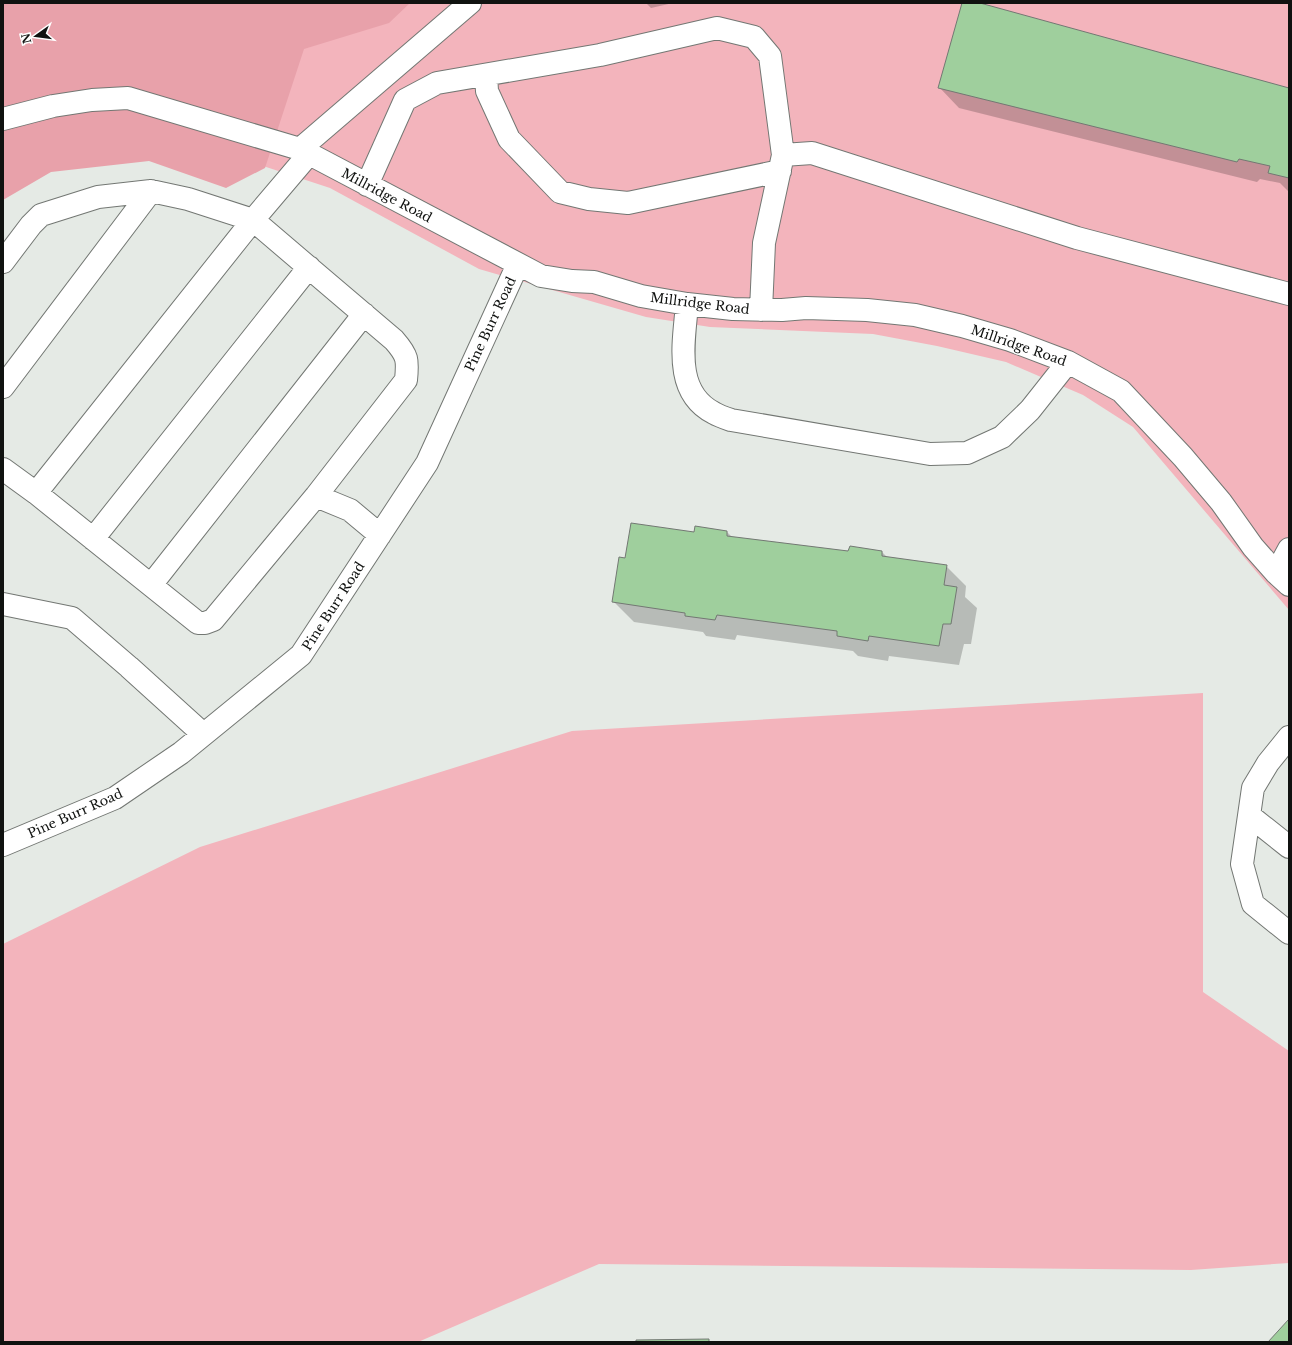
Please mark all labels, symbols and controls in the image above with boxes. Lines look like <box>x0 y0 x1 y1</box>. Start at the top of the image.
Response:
north arrow <box>16 16 56 56</box>
text: N <box>18 31 34 45</box>
street label: Millridge Road <box>339 164 435 227</box>
street label: Pine Burr Road <box>461 274 520 374</box>
street label: Millridge Road <box>649 289 751 318</box>
street label: Millridge Road <box>969 321 1069 370</box>
street label: Pine Burr Road <box>298 558 369 654</box>
street label: Pine Burr Road <box>25 785 126 842</box>

